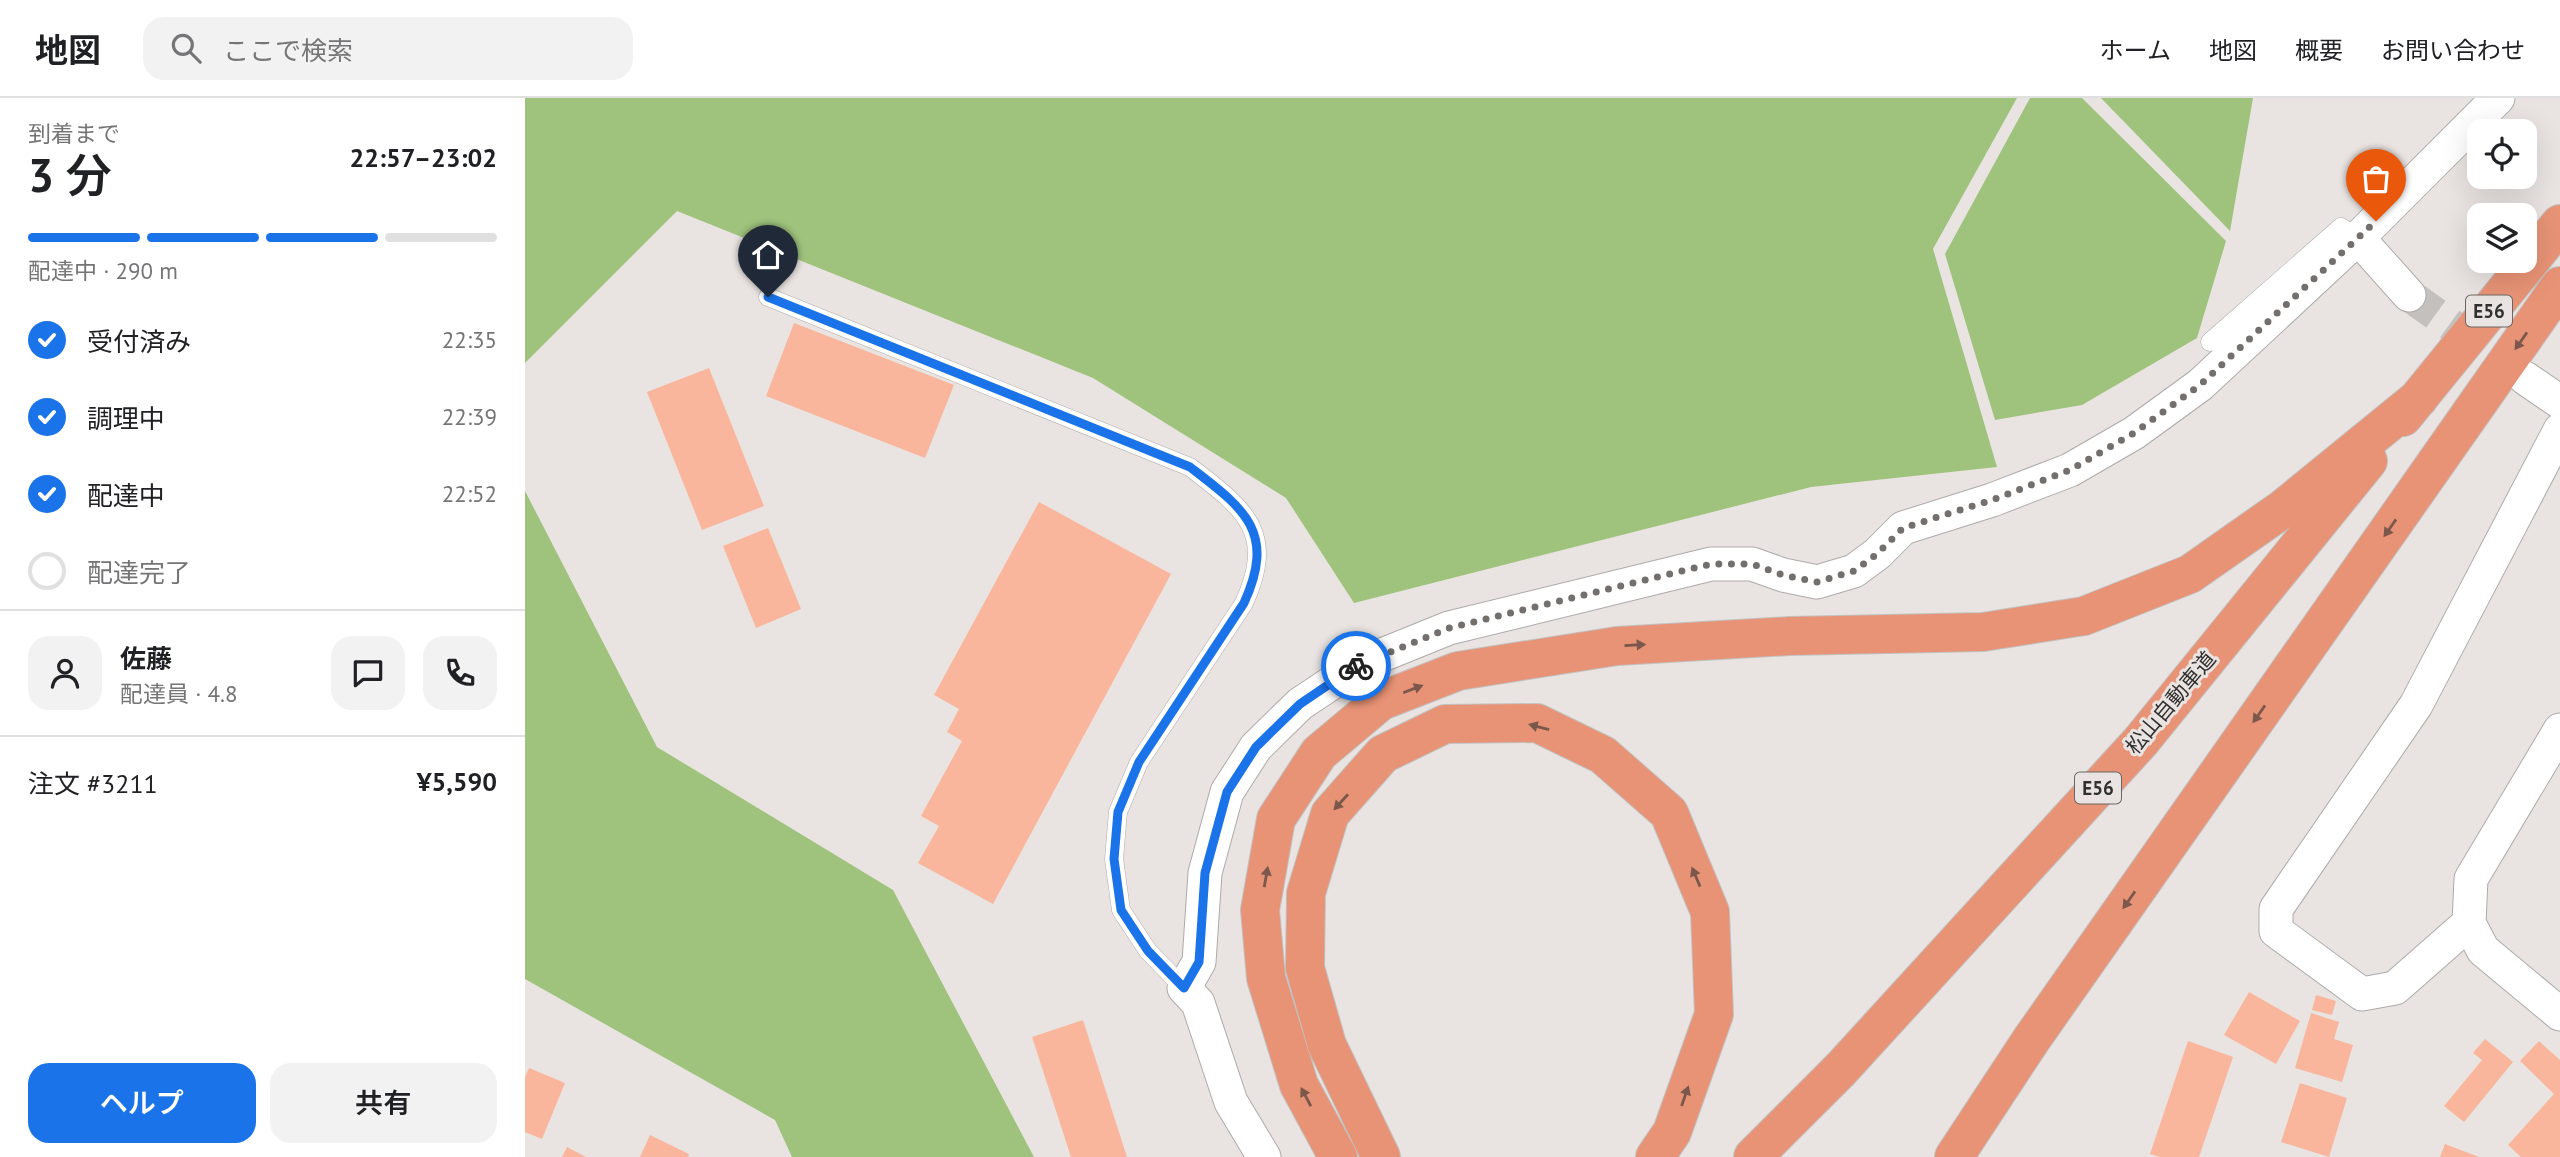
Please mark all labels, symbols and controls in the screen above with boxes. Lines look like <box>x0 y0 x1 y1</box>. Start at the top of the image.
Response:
search box <box>143 17 633 80</box>
text: 地図 <box>35 28 101 71</box>
icon: search <box>167 29 205 67</box>
text: ここで検索 <box>223 34 353 67</box>
text: ホーム <box>2100 35 2171 66</box>
text: 地図 <box>2209 35 2257 66</box>
text: 概要 <box>2295 35 2343 66</box>
text: お問い合わせ <box>2381 35 2525 66</box>
text: 到着まで <box>28 119 120 148</box>
map controls <box>2467 119 2537 273</box>
button: locate <box>2467 119 2537 189</box>
text: 22:57–23:02 <box>350 141 497 174</box>
text: 3 分 <box>28 145 112 205</box>
pin <box>2346 149 2406 221</box>
icon: bag <box>2357 160 2395 198</box>
button: layers <box>2467 203 2537 273</box>
pin <box>738 225 798 297</box>
icon: home <box>749 236 787 274</box>
text: 配達中 · 290 m <box>28 256 178 285</box>
road number: E56 <box>2466 295 2512 326</box>
icon: check <box>28 321 66 359</box>
text: 受付済み <box>87 325 191 358</box>
text: 22:35 <box>442 325 497 354</box>
one-way arrow <box>2514 332 2528 350</box>
icon: check <box>28 398 66 436</box>
text: 調理中 <box>87 402 165 435</box>
text: 22:39 <box>442 402 497 431</box>
icon: check <box>28 475 66 513</box>
text: 配達中 <box>87 479 165 512</box>
text: 22:52 <box>442 479 497 508</box>
one-way arrow <box>2383 519 2397 537</box>
text: 配達完了 <box>87 556 191 589</box>
courier <box>1321 631 1391 701</box>
button: person <box>28 636 102 710</box>
button: chat <box>331 636 405 710</box>
button: phone <box>423 636 497 710</box>
one-way arrow <box>1624 639 1646 650</box>
text: 佐藤 <box>120 642 172 675</box>
street label: 松山自動車道 <box>2120 646 2221 760</box>
icon: bike <box>1337 647 1375 685</box>
text: 配達員 · 4.8 <box>120 679 237 708</box>
one-way arrow <box>1402 683 1423 694</box>
one-way arrow <box>2252 705 2266 723</box>
one-way arrow <box>1529 721 1550 731</box>
text: ¥5,590 <box>417 765 497 798</box>
text: 注文 #3211 <box>28 767 158 800</box>
road number: E56 <box>2075 772 2121 804</box>
one-way arrow <box>1333 793 1349 811</box>
one-way arrow <box>1261 866 1272 888</box>
one-way arrow <box>1690 866 1701 887</box>
one-way arrow <box>2122 891 2136 909</box>
button: ヘルプ <box>28 1063 256 1143</box>
button: 共有 <box>270 1063 497 1143</box>
one-way arrow <box>1680 1086 1691 1107</box>
one-way arrow <box>1300 1087 1312 1106</box>

